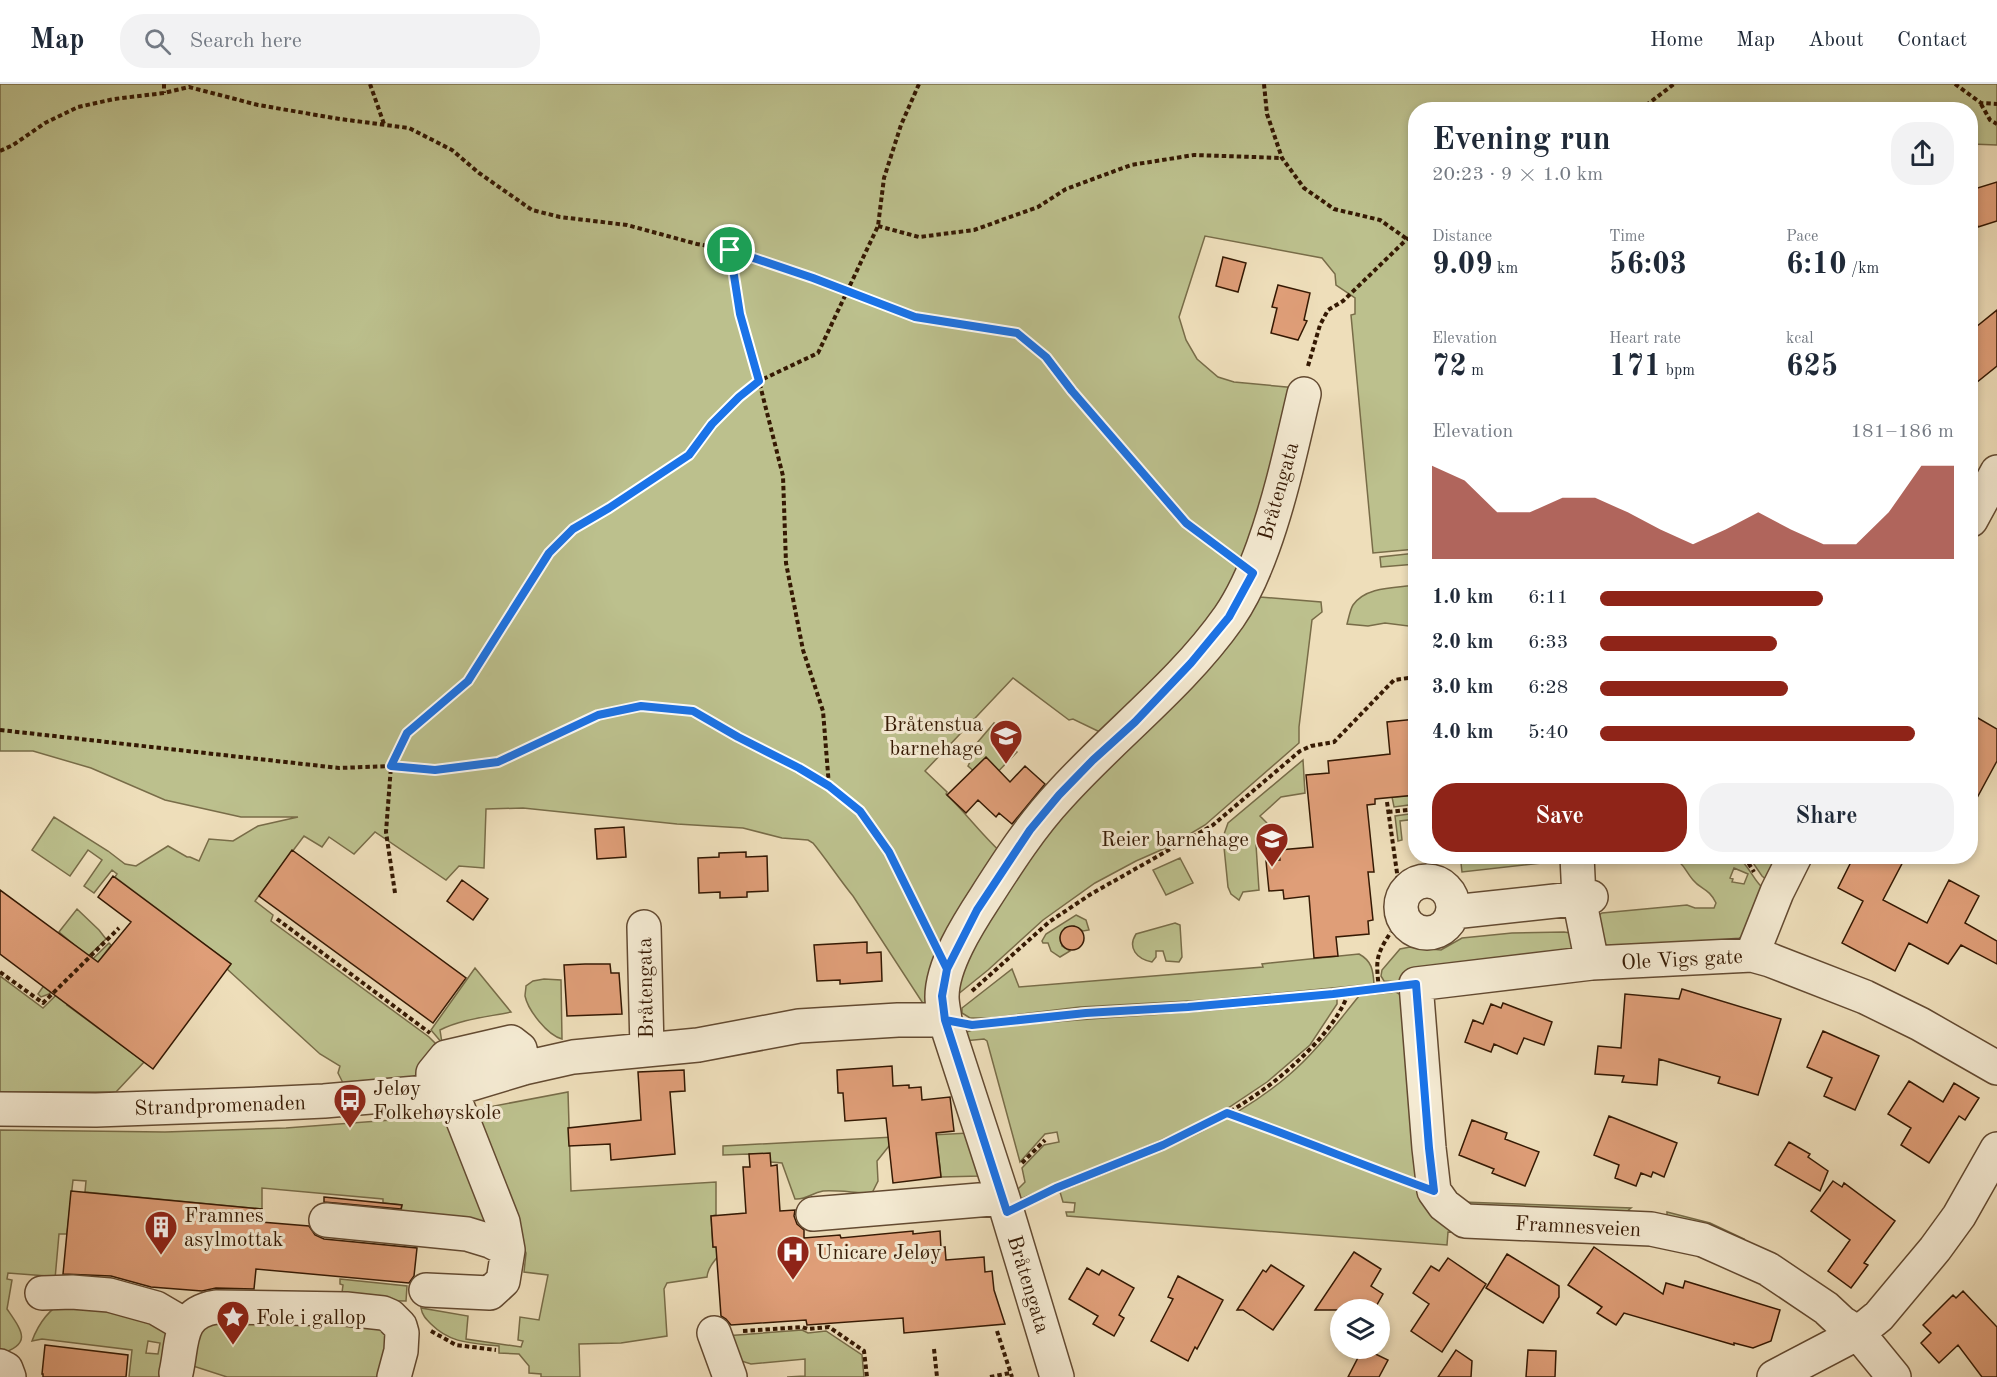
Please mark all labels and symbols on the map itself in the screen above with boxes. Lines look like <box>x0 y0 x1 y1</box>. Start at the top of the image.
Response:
pin <box>704 224 755 275</box>
street label: Bråtengata <box>1255 440 1303 543</box>
place label: Bråtenstua barnehage <box>883 715 983 760</box>
school or university icon: Bråtenstua barnehage <box>988 718 1024 765</box>
school or university icon: Reier barnehage <box>1254 821 1290 868</box>
place label: Reier barnehage <box>1101 830 1249 851</box>
street label: Bråtengata <box>635 937 658 1039</box>
street label: Ole Vigs gate <box>1621 947 1744 974</box>
place label: Jeløy Folkehøyskole <box>373 1079 501 1124</box>
bus stop icon: Jeløy Folkehøyskole <box>332 1082 368 1129</box>
street label: Strandpromenaden <box>134 1093 306 1120</box>
place label: Framnes asylmottak <box>184 1206 283 1251</box>
building icon: Framnes asylmottak <box>143 1209 179 1256</box>
street label: Framnesveien <box>1514 1214 1642 1241</box>
street label: Bråtengata <box>1003 1233 1052 1336</box>
hospital icon: Unicare Jeløy <box>775 1234 811 1281</box>
place label: Unicare Jeløy <box>816 1243 941 1264</box>
place icon: Fole i gallop <box>215 1299 251 1346</box>
place label: Fole i gallop <box>256 1308 366 1329</box>

